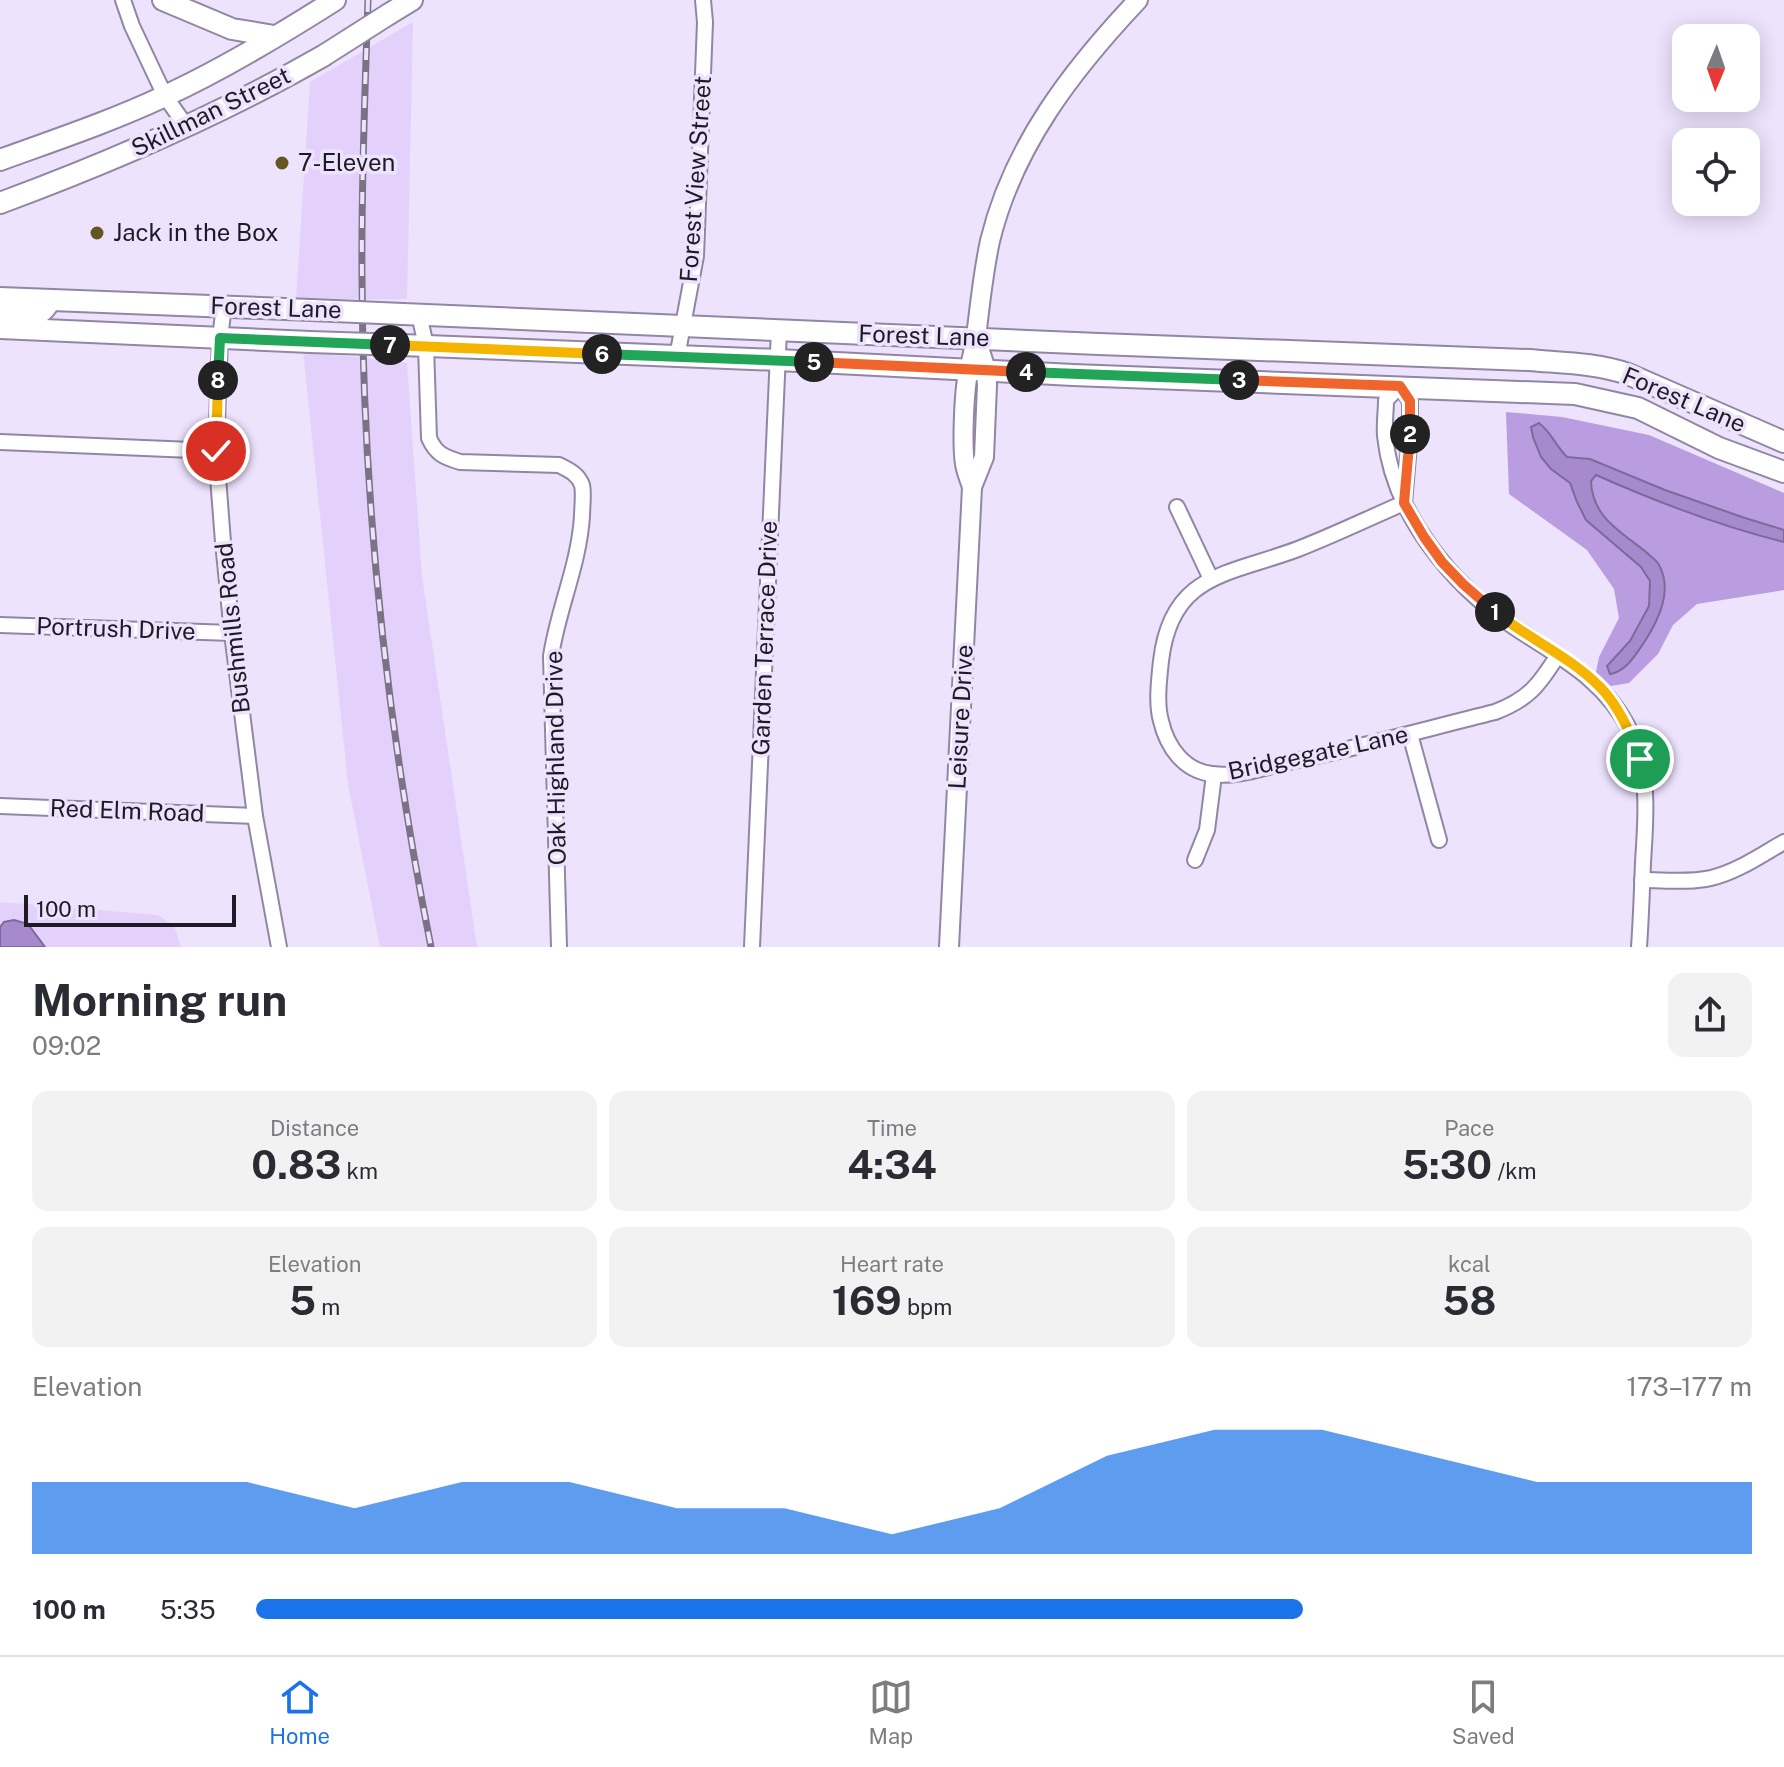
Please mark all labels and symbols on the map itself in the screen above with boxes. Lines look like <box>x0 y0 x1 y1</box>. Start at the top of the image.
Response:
north arrow <box>1672 24 1760 112</box>
street label: Skillman Street <box>126 60 295 162</box>
street label: Forest View Street <box>674 75 716 283</box>
place label: 7-Eleven <box>298 148 395 176</box>
marker: 7-Eleven <box>273 154 291 172</box>
place label: Jack in the Box <box>113 218 278 246</box>
marker: Jack in the Box <box>88 224 106 242</box>
street label: Forest Lane <box>210 291 342 323</box>
street label: Forest Lane <box>858 319 990 351</box>
pin: 7 <box>370 325 410 365</box>
pin: 6 <box>582 334 622 374</box>
pin: 5 <box>794 342 834 382</box>
pin: 4 <box>1006 352 1046 392</box>
pin: 8 <box>198 360 238 400</box>
pin: 3 <box>1219 360 1259 400</box>
street label: Forest Lane <box>1618 361 1750 438</box>
pin: 2 <box>1390 414 1430 454</box>
pin <box>182 417 250 485</box>
street label: Garden Terrace Drive <box>746 520 782 756</box>
street label: Bushmills Road <box>209 541 255 715</box>
pin: 1 <box>1475 592 1515 632</box>
street label: Portrush Drive <box>36 611 196 645</box>
street label: Leisure Drive <box>942 644 978 790</box>
street label: Oak Highland Drive <box>539 650 571 866</box>
street label: Bridgegate Lane <box>1225 719 1410 785</box>
pin <box>1606 725 1674 793</box>
street label: Red Elm Road <box>49 793 205 827</box>
scale bar <box>24 891 236 927</box>

